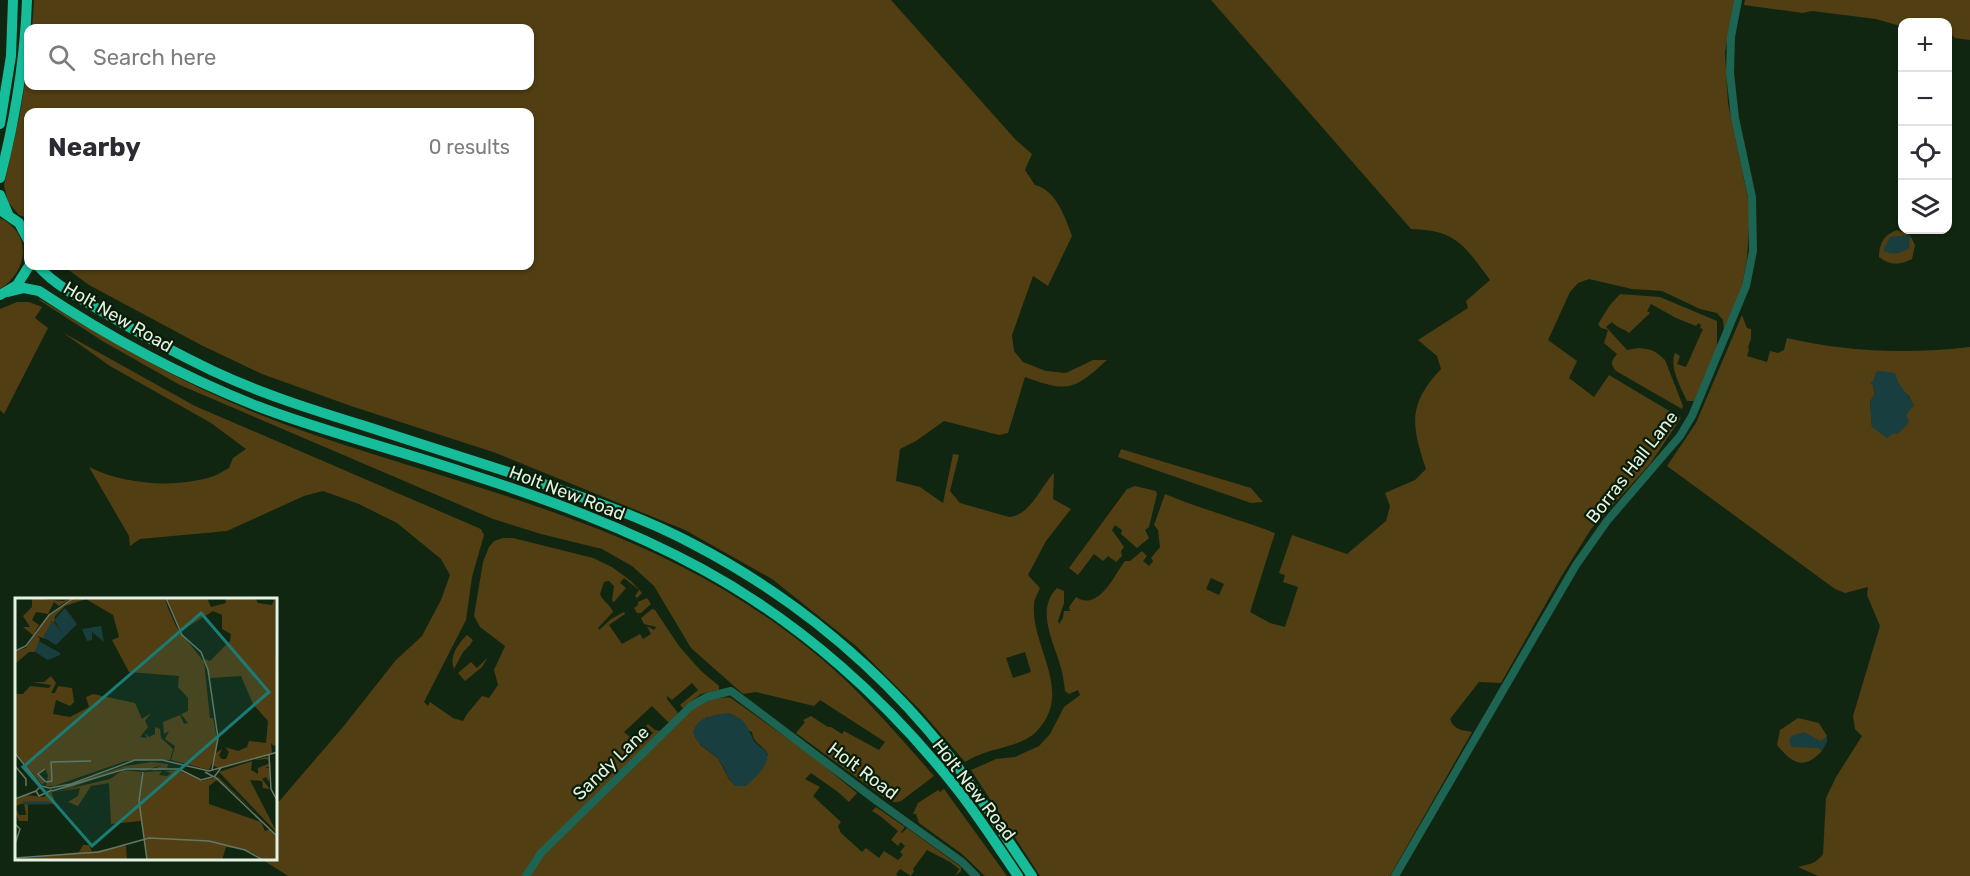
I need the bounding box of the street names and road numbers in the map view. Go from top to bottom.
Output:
street label: Holt New Road [59,277,177,357]
street label: Borras Hall Lane [1581,406,1683,528]
street label: Holt New Road [506,461,628,525]
street label: Sandy Lane [568,721,654,805]
street label: Holt New Road [928,735,1020,845]
street label: Holt Road [824,738,902,804]

